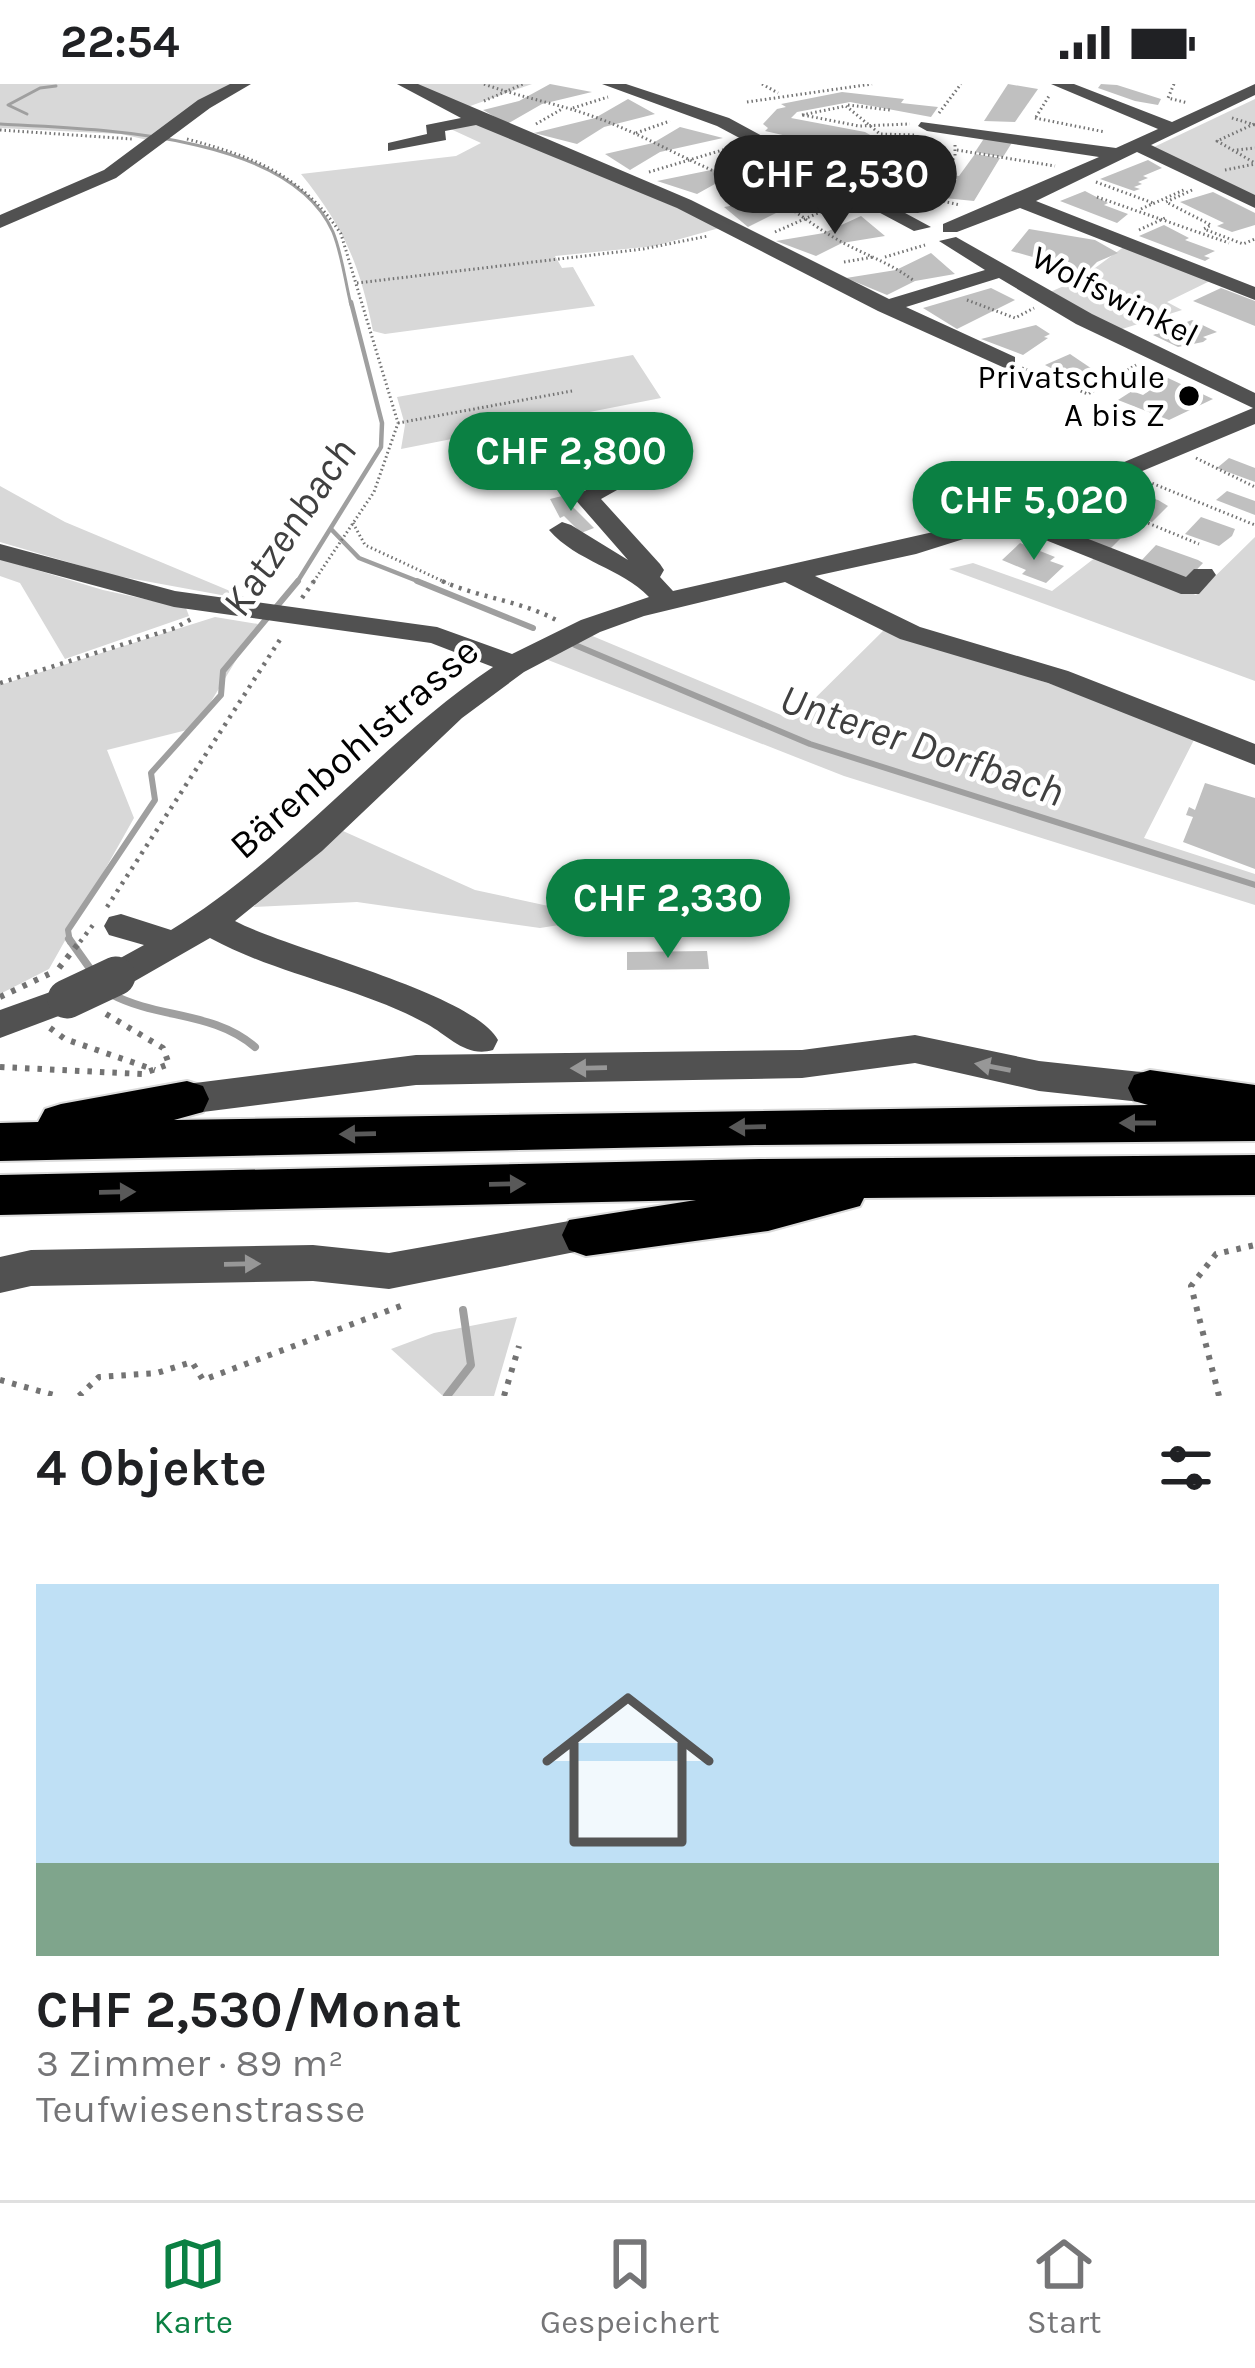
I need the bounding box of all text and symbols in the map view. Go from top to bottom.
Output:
text: 22:54 [60,16,180,68]
pin: CHF 2,530 [698,135,972,237]
text: CHF 2,530 [741,151,929,197]
street label: Wolfswinkel [1025,238,1205,354]
place label: Privatschule A bis Z [977,358,1165,434]
marker: Privatschule A bis Z [1176,383,1202,409]
pin: CHF 2,800 [434,412,708,514]
water label: Katzenbach [211,428,367,626]
text: CHF 2,800 [475,428,667,474]
pin: CHF 5,020 [897,461,1171,563]
text: CHF 5,020 [940,477,1128,523]
street label: Bärenbohlstrasse [220,628,488,868]
water label: Unterer Dorfbach [773,673,1071,817]
pin: CHF 2,330 [531,859,805,961]
text: CHF 2,330 [573,875,763,921]
one-way arrow [973,1057,1011,1076]
one-way arrow [569,1058,607,1078]
one-way arrow [1118,1113,1156,1133]
one-way arrow [728,1117,766,1136]
one-way arrow [338,1124,376,1144]
one-way arrow [489,1175,527,1194]
one-way arrow [99,1183,137,1202]
one-way arrow [224,1254,262,1274]
icon: filters [1153,1435,1219,1501]
text: 4 Objekte [36,1438,267,1498]
icon: home [520,1662,736,1878]
text: CHF 2,530/Monat [36,1980,462,2040]
text: 3 Zimmer · 89 m² [36,2040,344,2086]
text: Teufwiesenstrasse [36,2086,365,2132]
tab: Karte [153,2231,233,2341]
tab: Gespeichert [540,2231,720,2341]
tab: Start [1027,2231,1102,2341]

